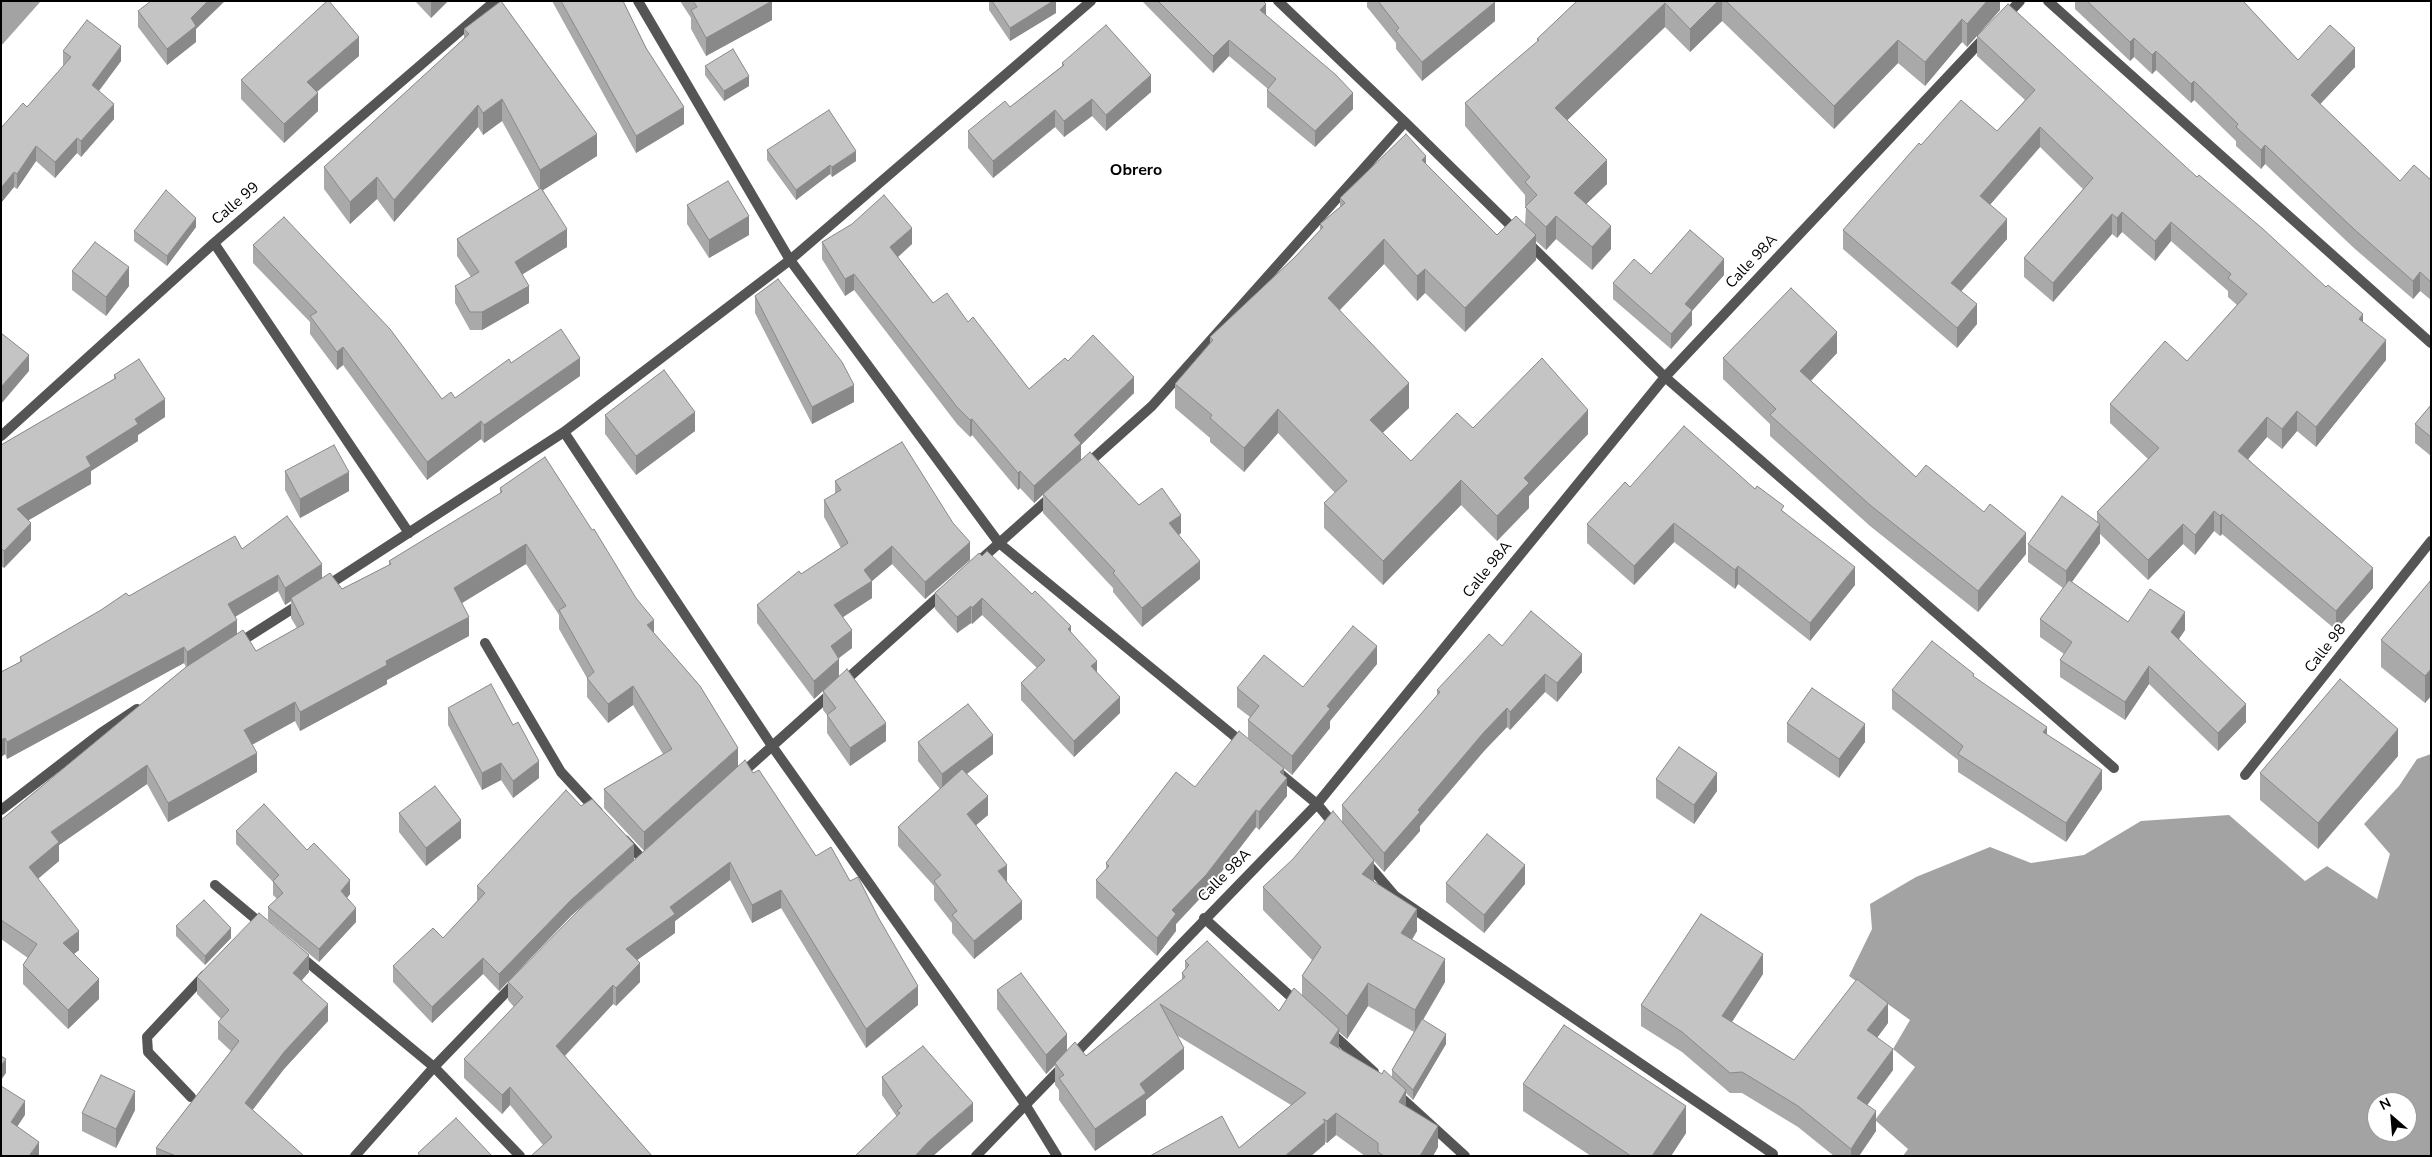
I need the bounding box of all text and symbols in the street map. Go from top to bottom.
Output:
district label: Obrero [1110,161,1162,181]
street label: Calle 99 [209,179,263,229]
street label: Calle 98A [1722,231,1782,293]
street label: Calle 98A [1460,538,1516,602]
street label: Calle 98 [2302,621,2350,677]
street label: Calle 98A [1195,846,1255,906]
north arrow [2367,1092,2417,1142]
text: N [2376,1093,2394,1115]

